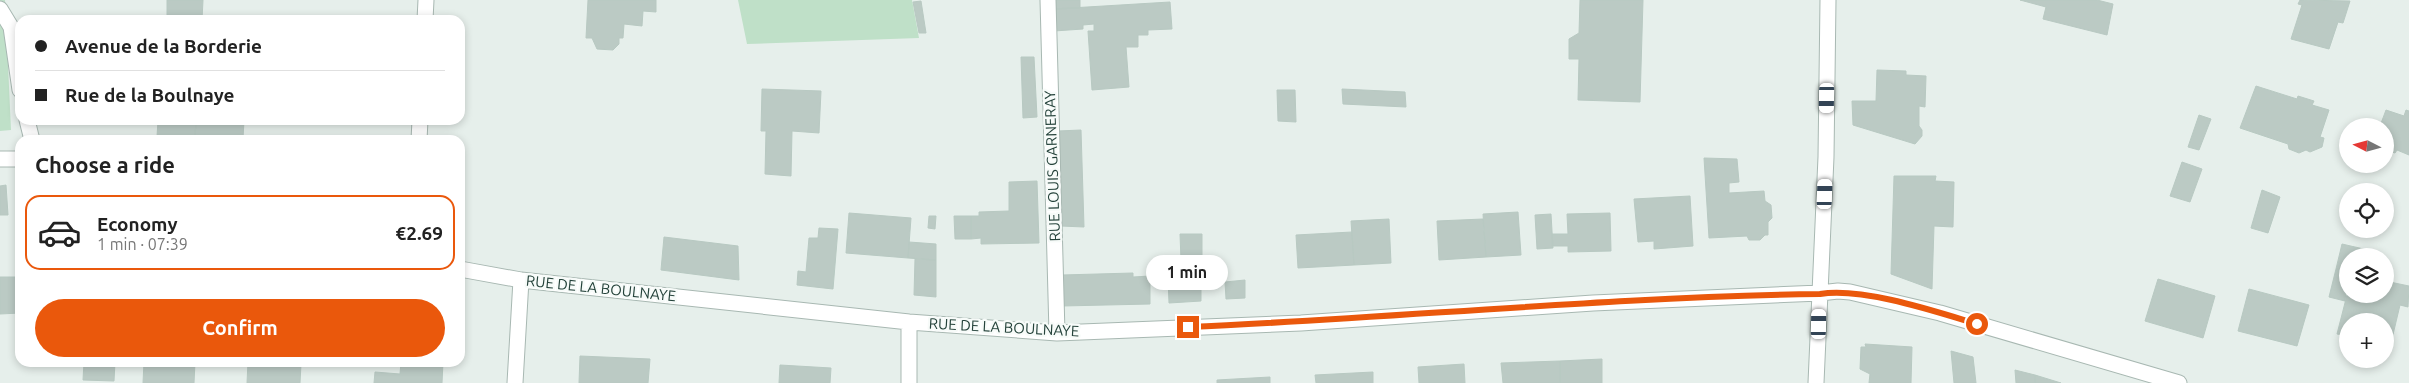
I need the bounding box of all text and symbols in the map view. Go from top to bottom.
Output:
text: Avenue de la Borderie [65,35,262,57]
car [1819,83,1834,113]
text: Rue de la Boulnaye [65,84,234,106]
street label: RUE LOUIS GARNERAY [1041,90,1063,242]
north arrow [2339,118,2394,172]
map controls [2339,118,2394,368]
text: Choose a ride [35,152,175,177]
car [1816,179,1833,209]
button: locate [2339,183,2394,238]
icon: car [37,210,82,255]
text: Economy [97,213,178,235]
text: €2.69 [395,222,443,244]
text: 1 min · 07:39 [97,235,188,253]
button: layers [2339,248,2394,303]
callout: 1 min [1147,255,1229,290]
text: 1 min [1167,263,1207,281]
street label: RUE DE LA BOULNAYE [525,272,677,304]
button: Confirm [35,299,445,357]
car [1811,309,1826,339]
route start [1966,313,1988,335]
button: + [2339,313,2394,368]
street label: RUE DE LA BOULNAYE [928,315,1080,339]
route end [1177,316,1199,338]

